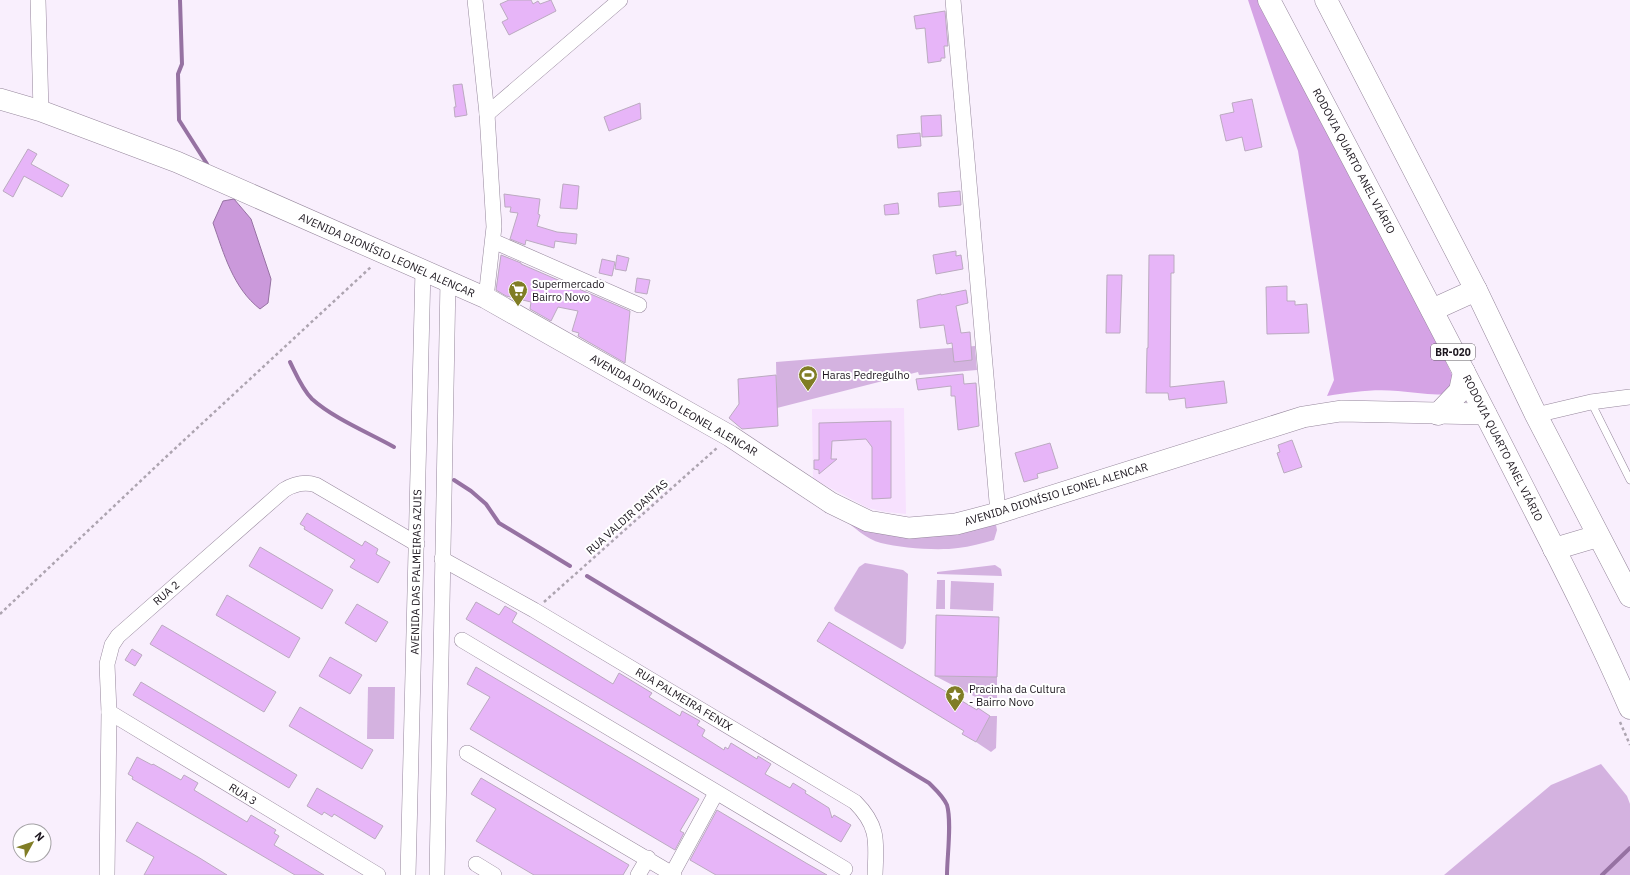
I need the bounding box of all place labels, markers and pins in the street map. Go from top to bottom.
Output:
place label: Supermercado Bairro Novo [532,277,605,304]
supermarket icon: Supermercado Bairro Novo [507,279,529,307]
sports icon: Haras Pedregulho [797,364,819,392]
place label: Haras Pedregulho [822,368,910,382]
place label: Pracinha da Cultura - Bairro Novo [969,682,1066,709]
place icon: Pracinha da Cultura - Bairro Novo [944,684,966,712]

